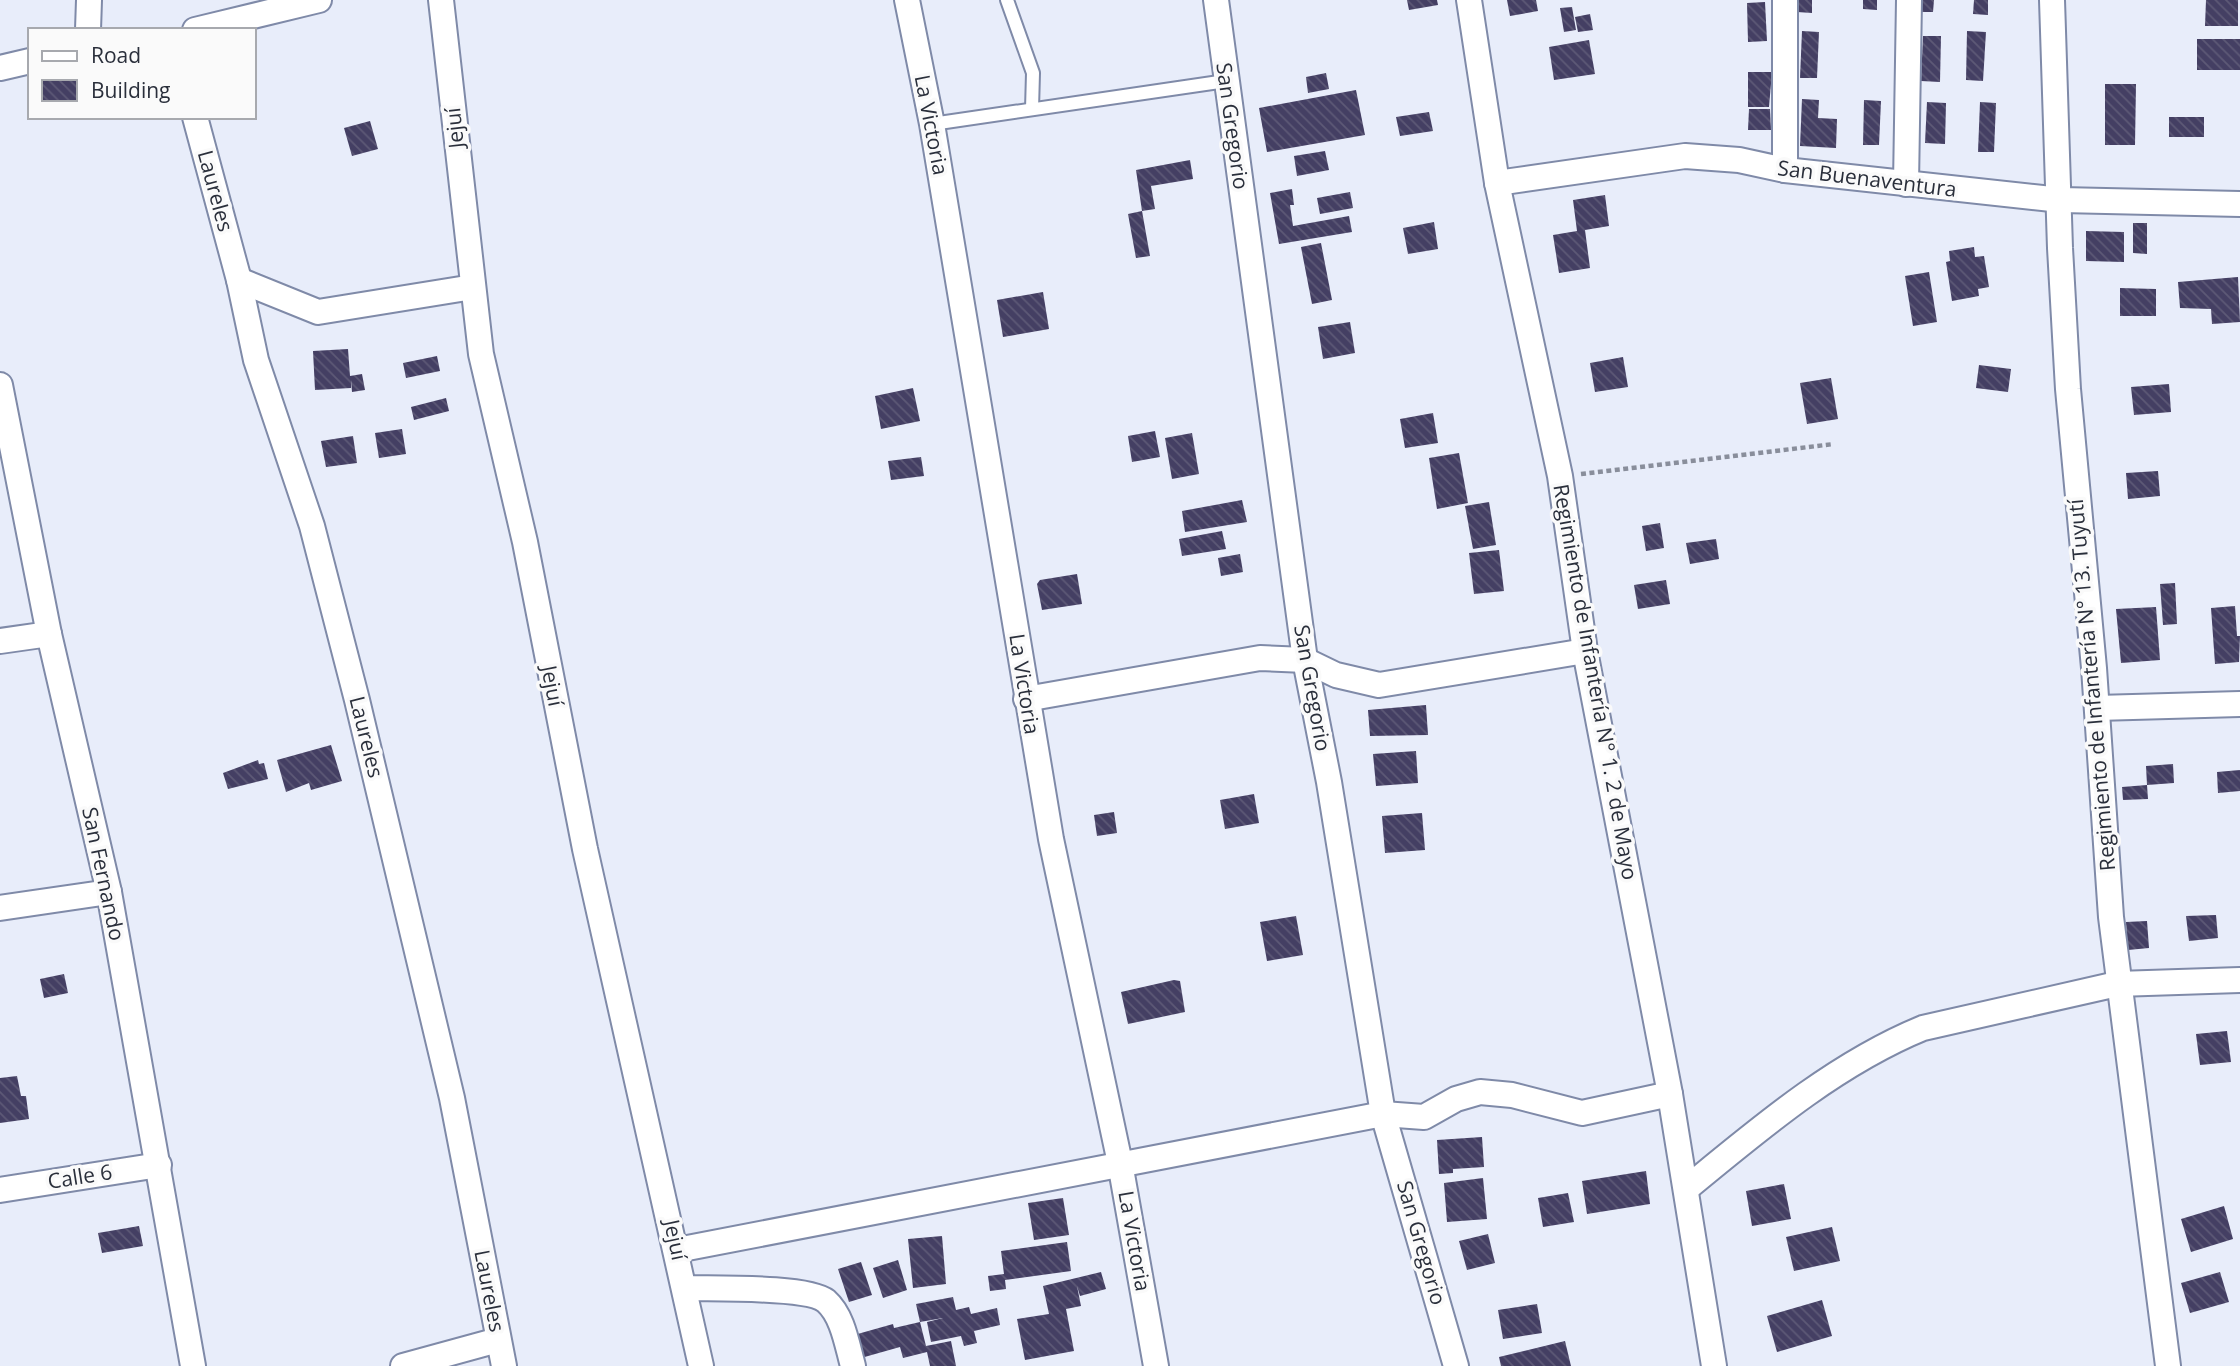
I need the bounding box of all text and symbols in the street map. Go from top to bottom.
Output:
legend [28,28,256,119]
text: Road [91,41,141,69]
street label: San Gregorio [1210,61,1256,191]
street label: La Victoria [909,72,955,177]
text: Building [91,76,170,104]
street label: Jejuí [438,106,470,152]
street label: Laureles [192,147,240,234]
street label: San Buenaventura [1776,153,1958,203]
street label: Regimiento de Infantería N° 1. 2 de Mayo [1547,482,1645,882]
street label: Regimiento de Infantería N° 13. Tuyutí [2061,497,2121,872]
street label: San Gregorio [1288,623,1338,753]
street label: La Victoria [1003,631,1047,736]
street label: Jejuí [535,661,571,709]
street label: Laureles [343,693,391,780]
street label: San Fernando [76,805,132,943]
street label: Calle 6 [46,1157,114,1195]
street label: San Gregorio [1391,1177,1453,1308]
street label: La Victoria [1112,1188,1158,1293]
street label: Jejuí [658,1215,694,1263]
street label: Laureles [468,1247,512,1334]

